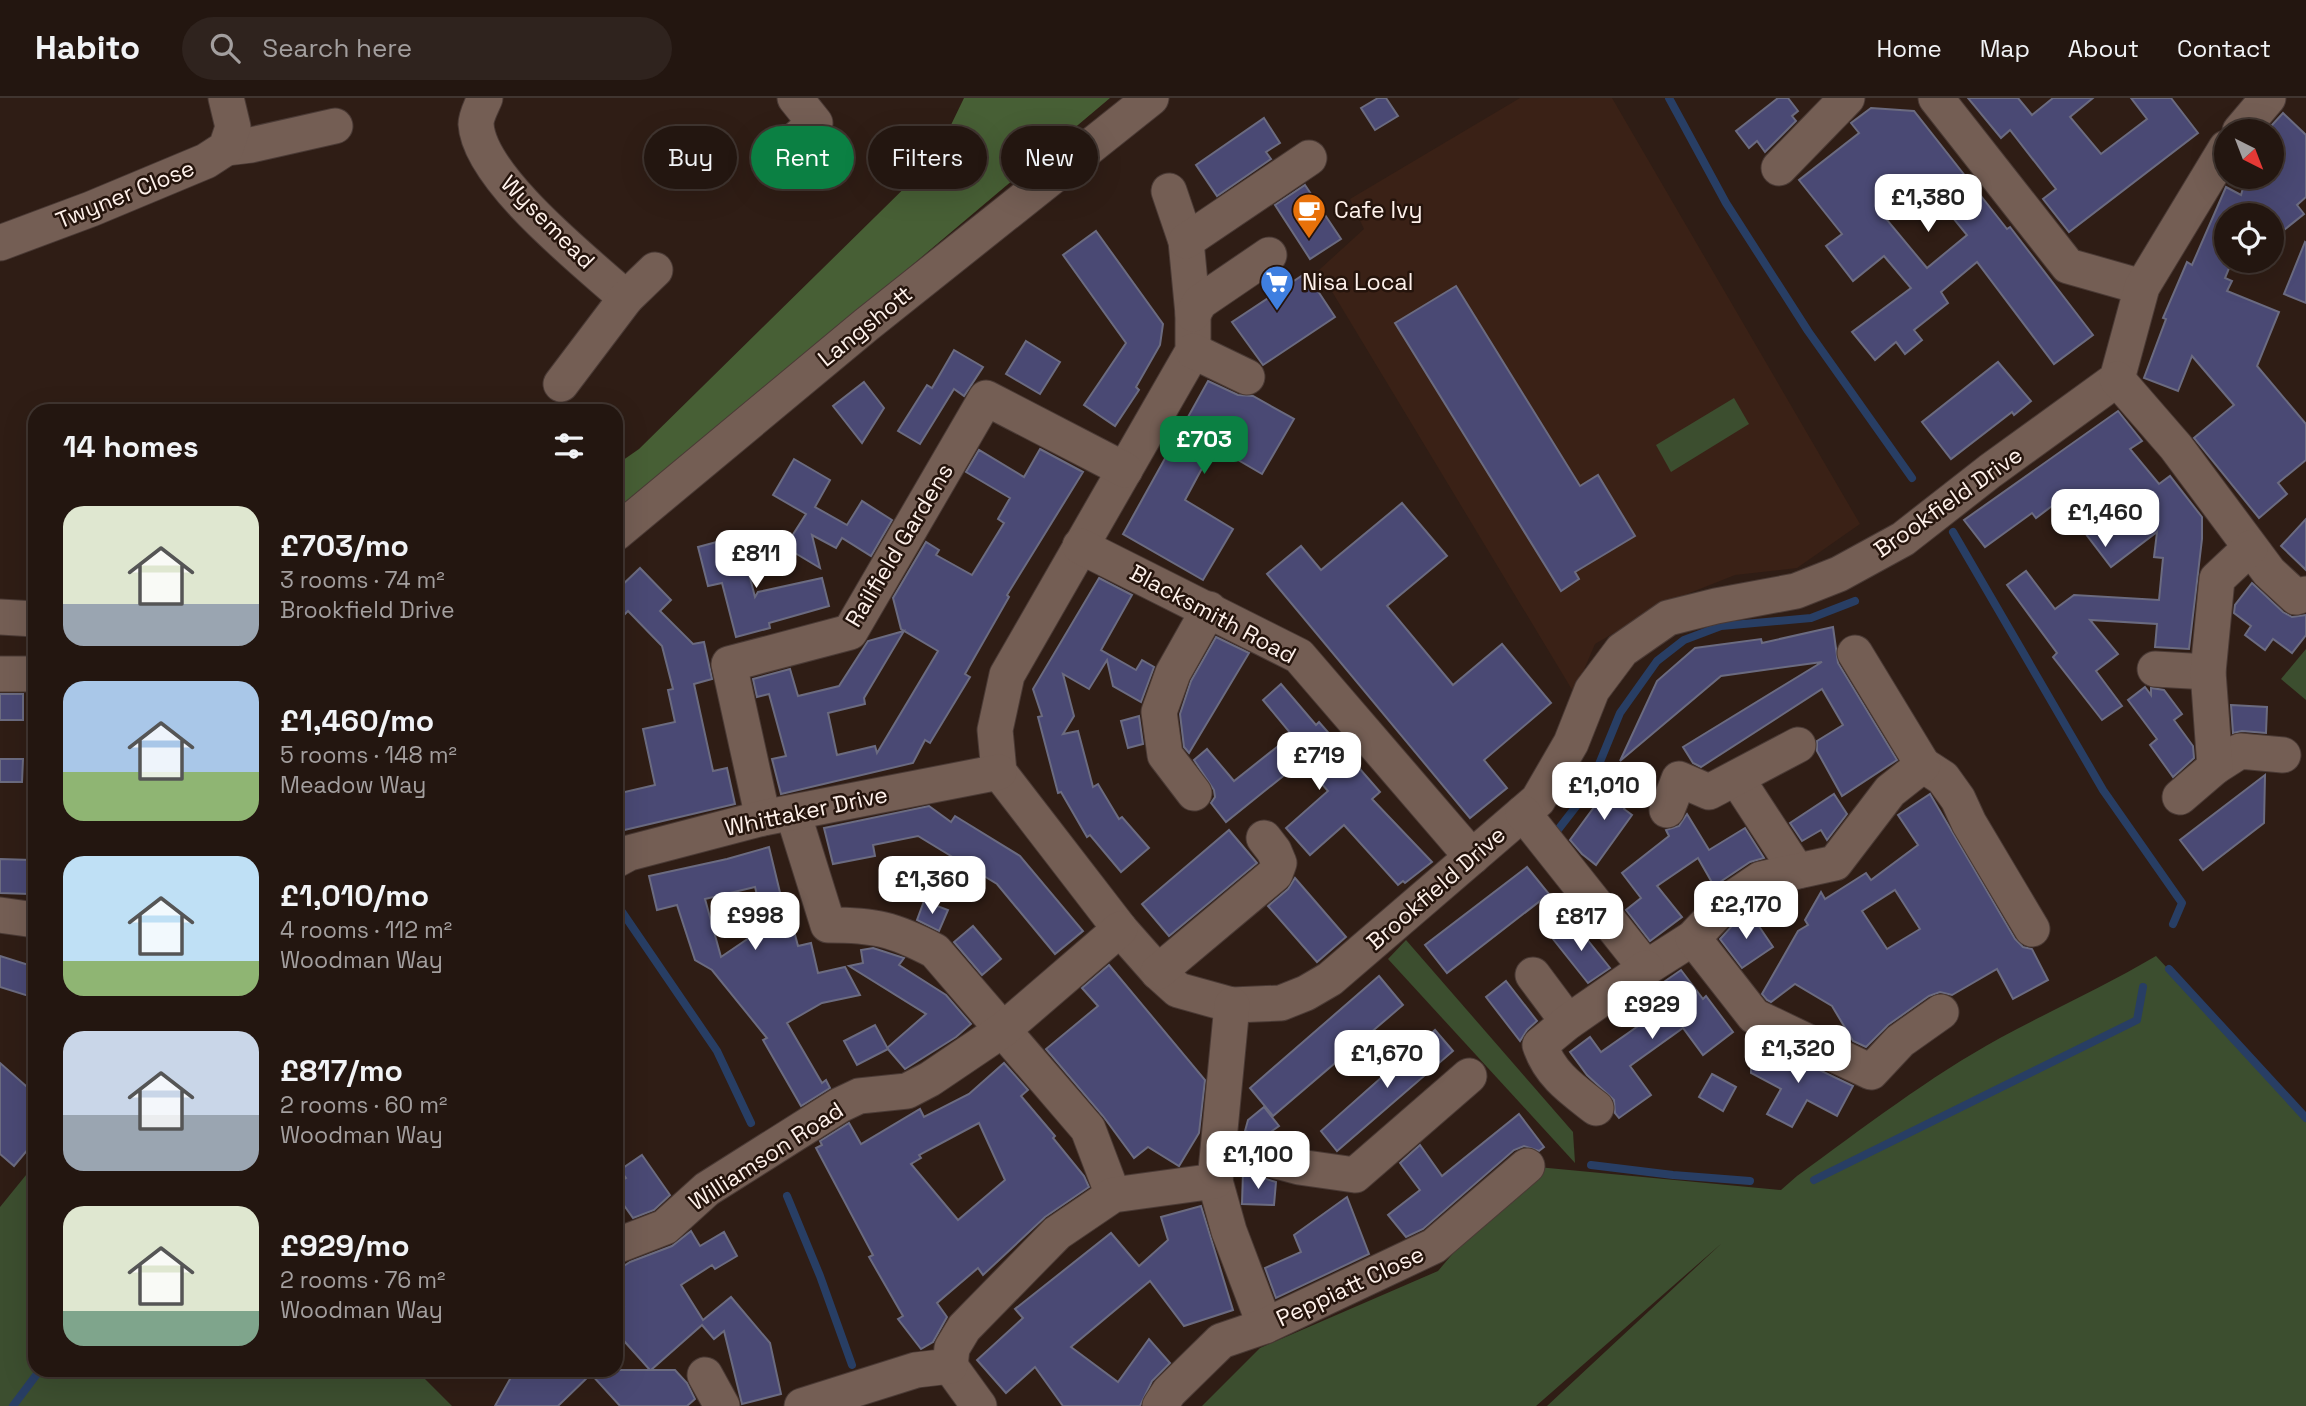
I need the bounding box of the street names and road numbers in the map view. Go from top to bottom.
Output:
street label: Twyner Close [51,153,199,235]
street label: Wysemead [495,169,601,275]
street label: Langshott [812,279,918,373]
street label: Brookfield Drive [1868,440,2028,564]
street label: Railfield Gardens [838,458,960,632]
street label: Blacksmith Road [1125,558,1301,670]
street label: Whittaker Drive [722,779,890,843]
street label: Brookfield Drive [1360,819,1512,957]
street label: Williamson Road [683,1095,849,1217]
street label: Peppiatt Close [1271,1239,1429,1333]

